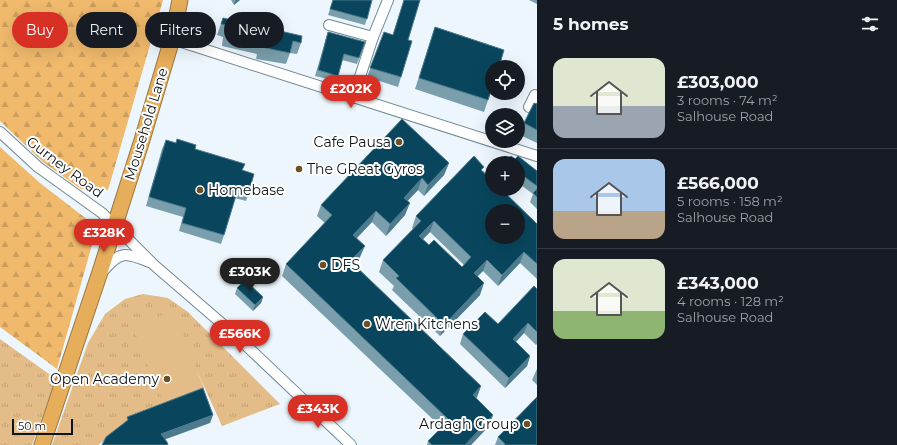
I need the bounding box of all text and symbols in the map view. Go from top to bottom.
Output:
chip: Buy [12,12,68,48]
chip: Rent [76,12,137,48]
chip: Filters [145,12,216,48]
chip: New [224,12,284,48]
icon: filters [859,13,881,35]
text: 5 homes [553,14,629,34]
map controls [485,60,525,244]
button: locate [485,60,525,100]
street label: Mousehold Lane [120,66,172,182]
text: £303,000 [677,72,759,92]
icon: home [585,74,633,122]
pin: £202K [323,75,379,109]
text: £202K [330,80,372,96]
text: 3 rooms · 74 m² [677,92,778,108]
button: layers [485,108,525,148]
text: Salhouse Road [677,108,773,124]
street label: Gurney Road [23,132,107,202]
place label: Cafe Pausa [314,133,391,151]
marker: Cafe Pausa [394,137,404,147]
button: + [485,156,525,196]
place label: The GReat Gyros [307,160,423,178]
marker: The GReat Gyros [294,164,304,174]
text: £566,000 [677,173,759,193]
icon: home [585,175,633,223]
place label: Homebase [208,181,284,199]
marker: Homebase [195,185,205,195]
text: 5 rooms · 158 m² [677,193,782,209]
button: − [485,204,525,244]
text: Salhouse Road [677,209,773,225]
pin: £328K [76,219,132,253]
text: £328K [83,224,125,240]
place label: DFS [331,256,360,274]
pin: £303K [222,258,278,292]
marker: DFS [318,260,328,270]
text: £303K [229,263,271,279]
text: £343,000 [677,273,759,293]
icon: home [585,275,633,323]
text: 4 rooms · 128 m² [677,293,784,309]
text: Salhouse Road [677,309,773,325]
place label: Wren Kitchens [375,315,478,333]
marker: Wren Kitchens [362,319,372,329]
pin: £566K [212,320,268,354]
text: £566K [219,325,261,341]
place label: Open Academy [50,370,159,388]
marker: Open Academy [162,374,172,384]
pin: £343K [290,395,346,429]
text: £343K [297,400,339,416]
place label: Ardagh Group [419,415,519,433]
scale bar [12,417,73,436]
text: 50 m [18,419,46,433]
marker: Ardagh Group [522,419,532,429]

